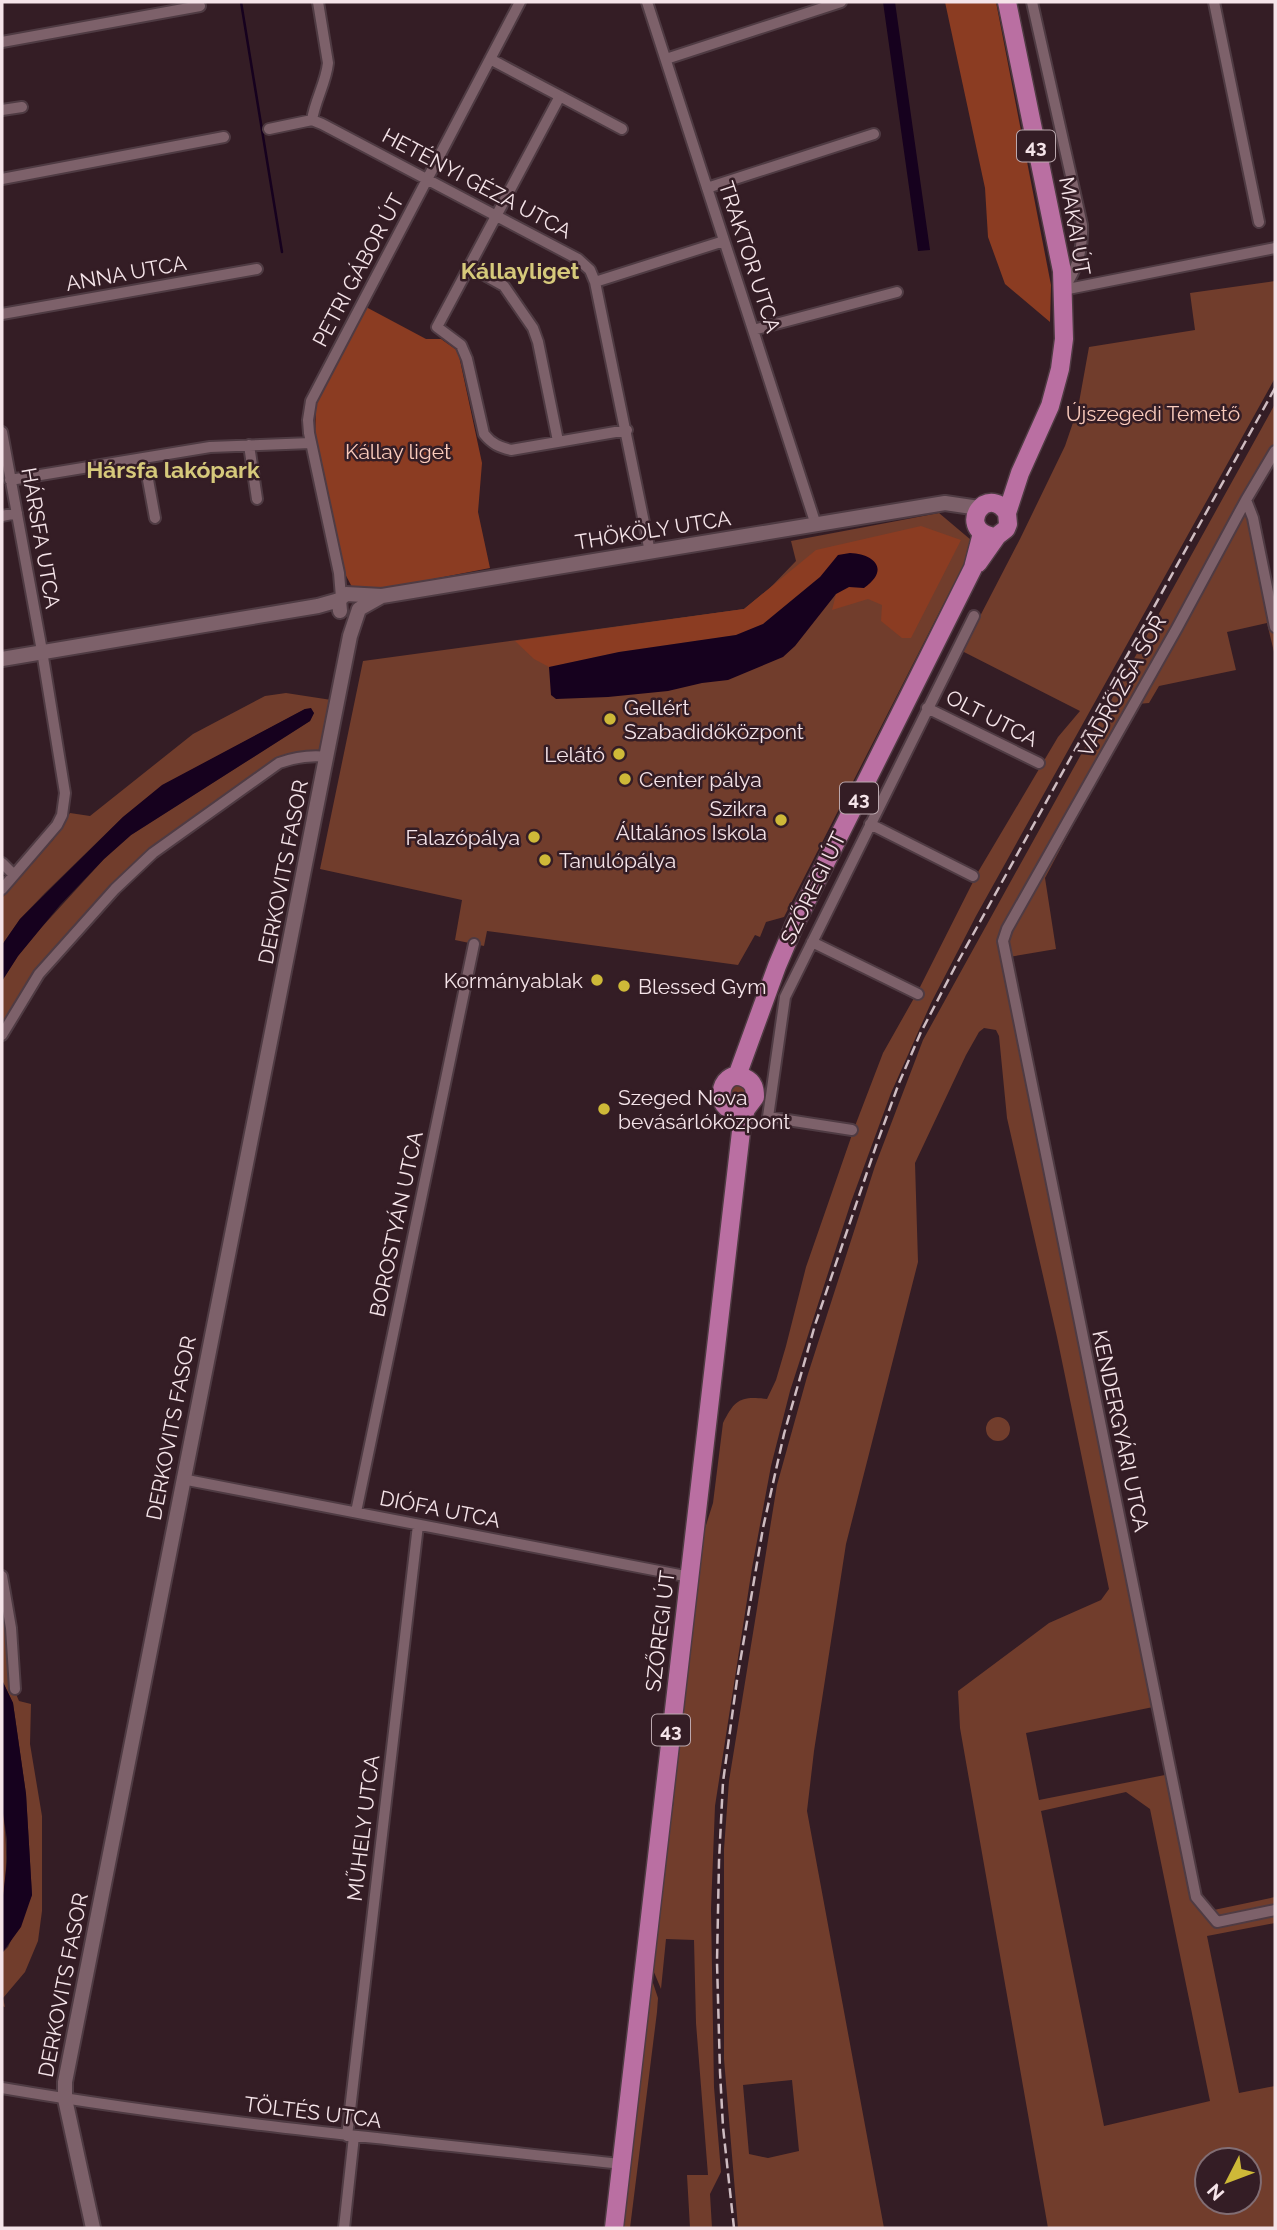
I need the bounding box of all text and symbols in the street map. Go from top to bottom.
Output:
street label: HETÉNYI GÉZA UTCA [378,122,576,244]
road number: 43 [1017,130,1055,162]
street label: MAKAI ÚT [1054,175,1096,277]
street label: TRAKTOR UTCA [714,178,786,336]
street label: PETRI GÁBOR ÚT [307,189,409,351]
street label: ANNA UTCA [64,250,188,296]
district label: Kállayliget [461,257,580,284]
park label: Újszegedi Temető [1066,401,1240,426]
park label: Kállay liget [345,439,451,464]
district label: Hársfa lakópark [86,456,260,483]
street label: HÁRSFA UTCA [16,466,66,610]
street label: THÖKÖLY UTCA [573,505,733,555]
street label: VADRÓZSA SOR [1073,611,1171,761]
street label: OLT UTCA [942,684,1042,752]
place label: Gellért Szabadidőközpont [624,695,804,744]
marker: Gellért Szabadidőközpont [602,711,618,727]
place label: Lelátó [544,742,605,767]
marker: Lelátó [611,746,627,762]
place label: Center pálya [639,767,762,792]
marker: Center pálya [617,771,633,787]
street label: DERKOVITS FASOR [253,778,313,966]
road number: 43 [840,782,878,814]
place label: Szikra Általános Iskola [616,796,767,845]
marker: Szikra Általános Iskola [773,812,789,828]
place label: Falazópálya [406,825,520,850]
street label: SZŐREGI ÚT [775,828,851,948]
marker: Falazópálya [526,829,542,845]
place label: Tanulópálya [559,848,676,873]
marker: Tanulópálya [537,852,553,868]
place label: Kormányablak [444,968,583,993]
marker: Kormányablak [589,972,605,988]
place label: Blessed Gym [638,974,767,999]
marker: Blessed Gym [616,978,632,994]
place label: Szeged Nova bevásárlóközpont [618,1085,790,1134]
marker: Szeged Nova bevásárlóközpont [596,1101,612,1117]
street label: BOROSTYÁN UTCA [364,1129,428,1319]
street label: KENDERGYÁRI UTCA [1087,1328,1155,1534]
street label: DERKOVITS FASOR [141,1334,201,1522]
street label: DIÓFA UTCA [377,1485,503,1533]
street label: SZŐREGI ÚT [640,1569,680,1693]
road number: 43 [652,1714,690,1746]
street label: MŰHELY UTCA [342,1753,384,1903]
street label: DERKOVITS FASOR [33,1891,93,2079]
street label: TÖLTÉS UTCA [243,2091,383,2133]
north arrow [1193,2146,1263,2216]
text: N [1202,2180,1228,2205]

